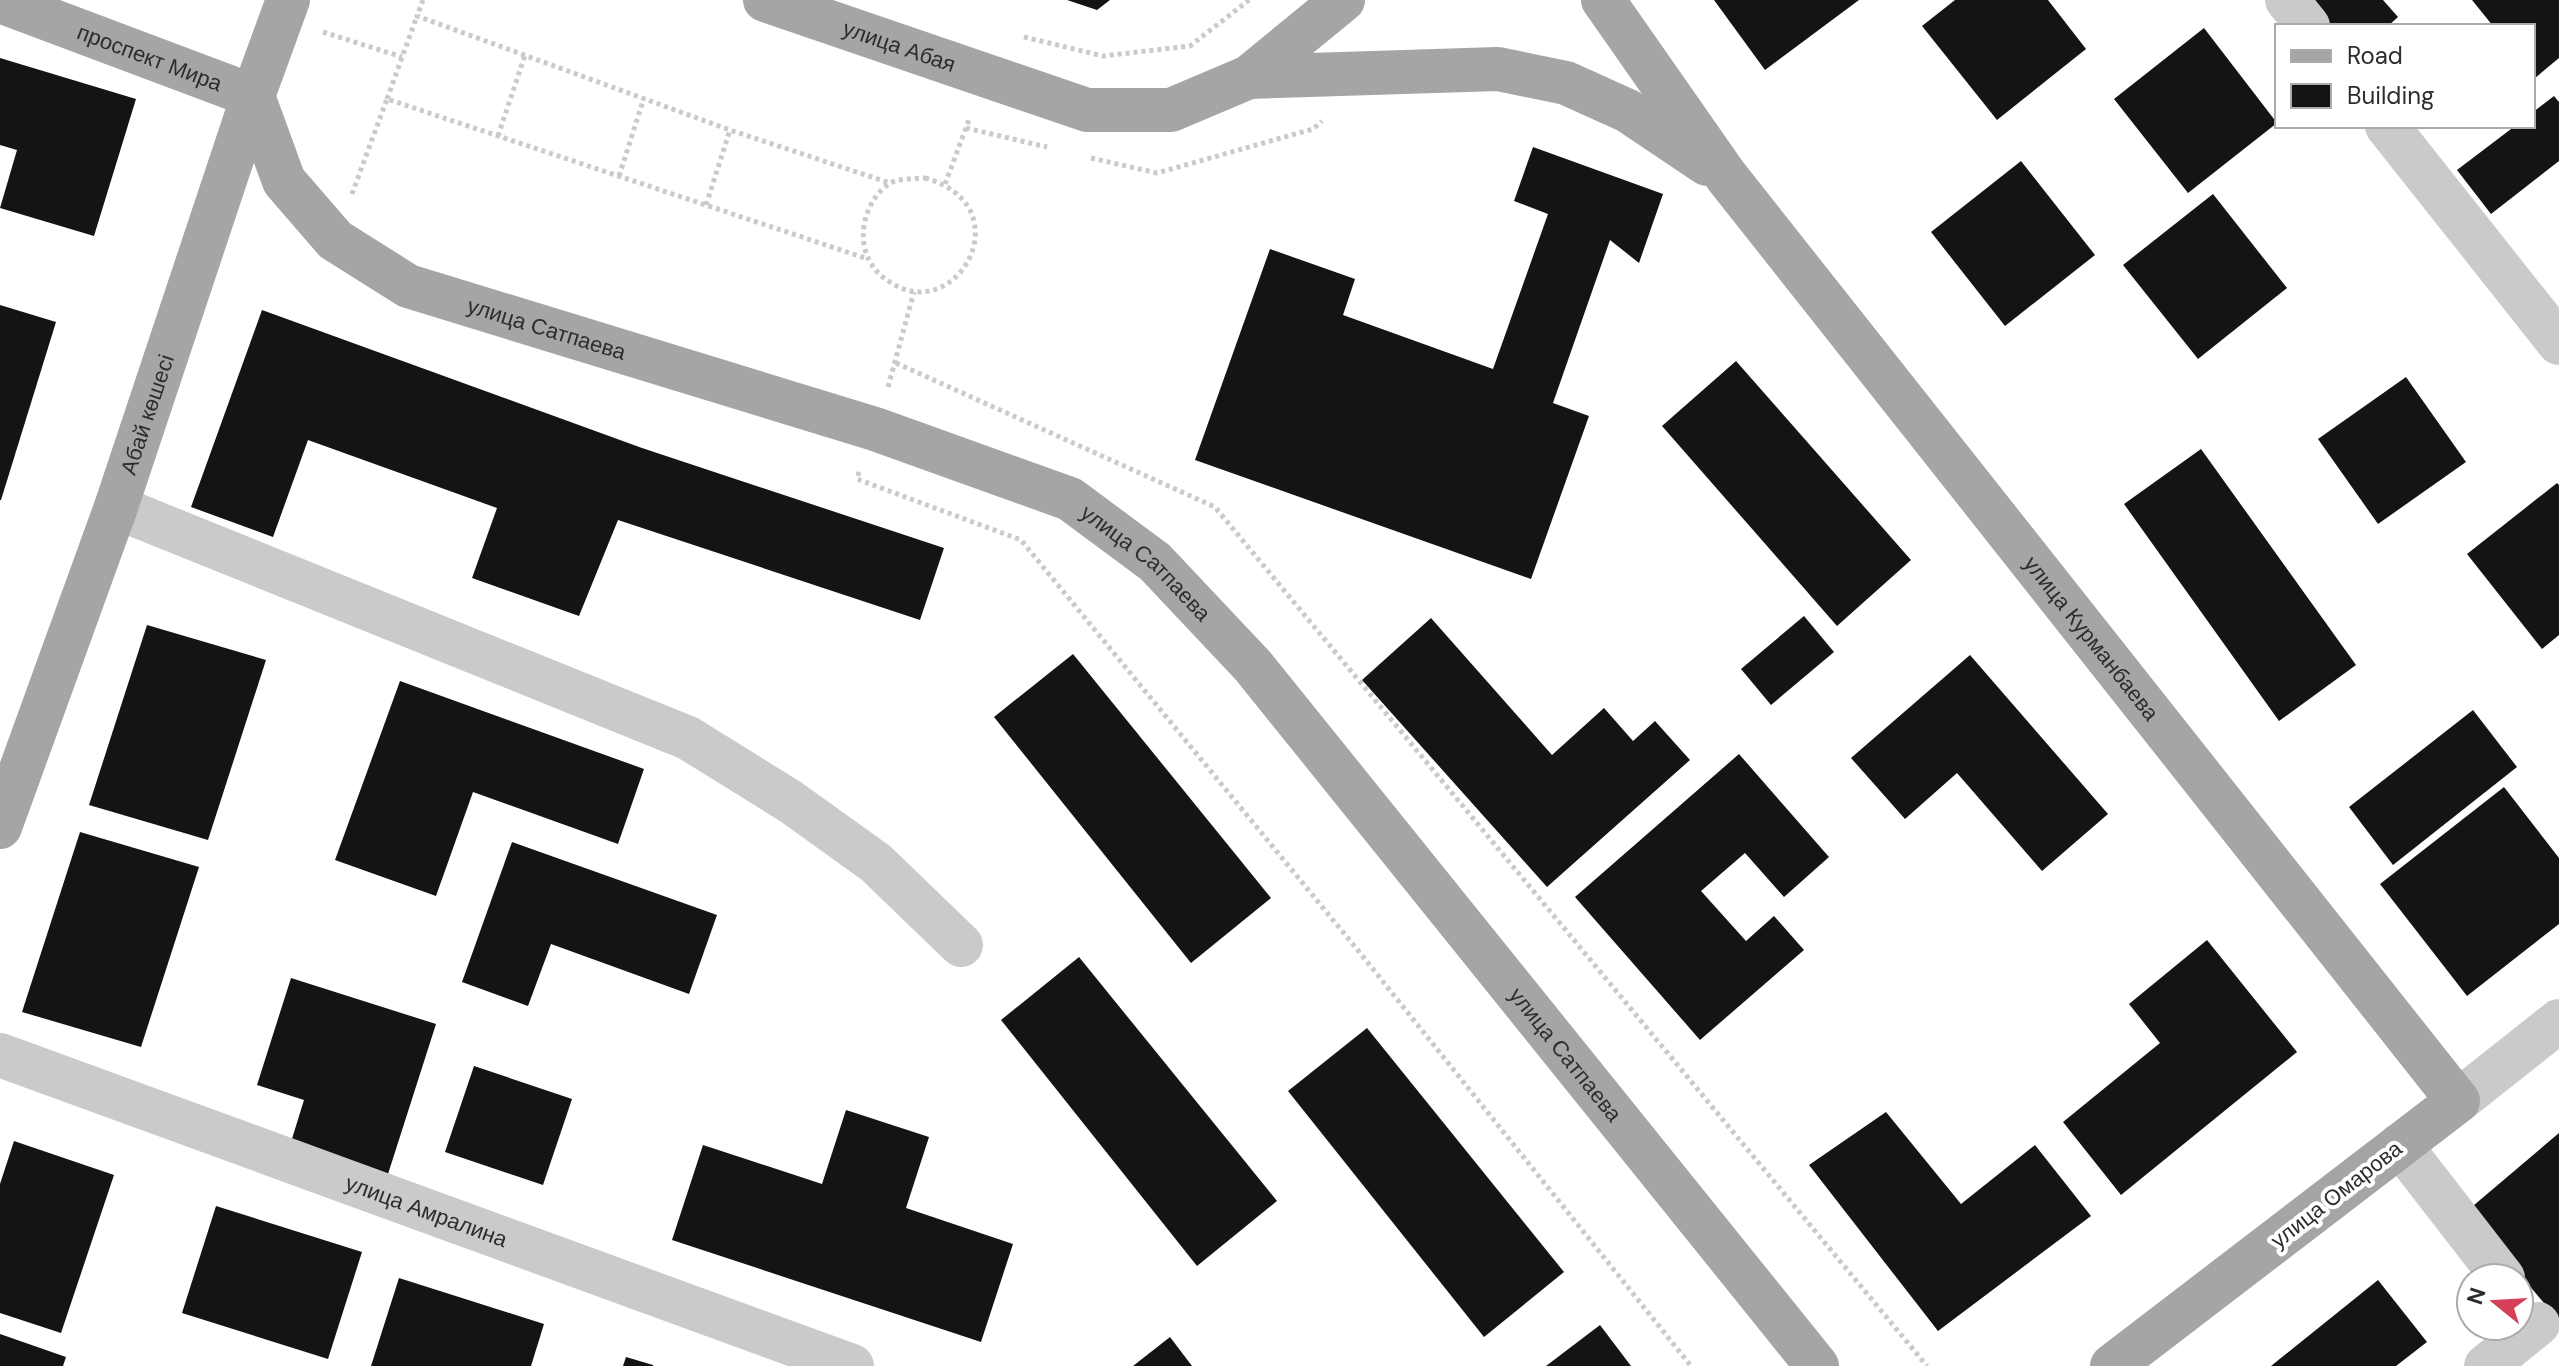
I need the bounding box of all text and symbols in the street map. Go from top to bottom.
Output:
street label: улица Абая [839,14,959,79]
street label: проспект Мира [73,17,227,98]
legend [2275,24,2535,128]
text: Road [2347,40,2403,71]
text: Building [2347,80,2434,111]
street label: улица Сатпаева [464,291,630,367]
street label: Абай көшесі [114,351,181,478]
street label: улица Сатпаева [1075,498,1218,628]
street label: улица Курманбаева [2017,550,2166,727]
street label: улица Сатпаева [1503,982,1629,1128]
street label: улица Омарова [2265,1134,2408,1255]
street label: улица Амралина [341,1168,512,1254]
north arrow [2455,1262,2535,1342]
text: N [2460,1284,2493,1308]

